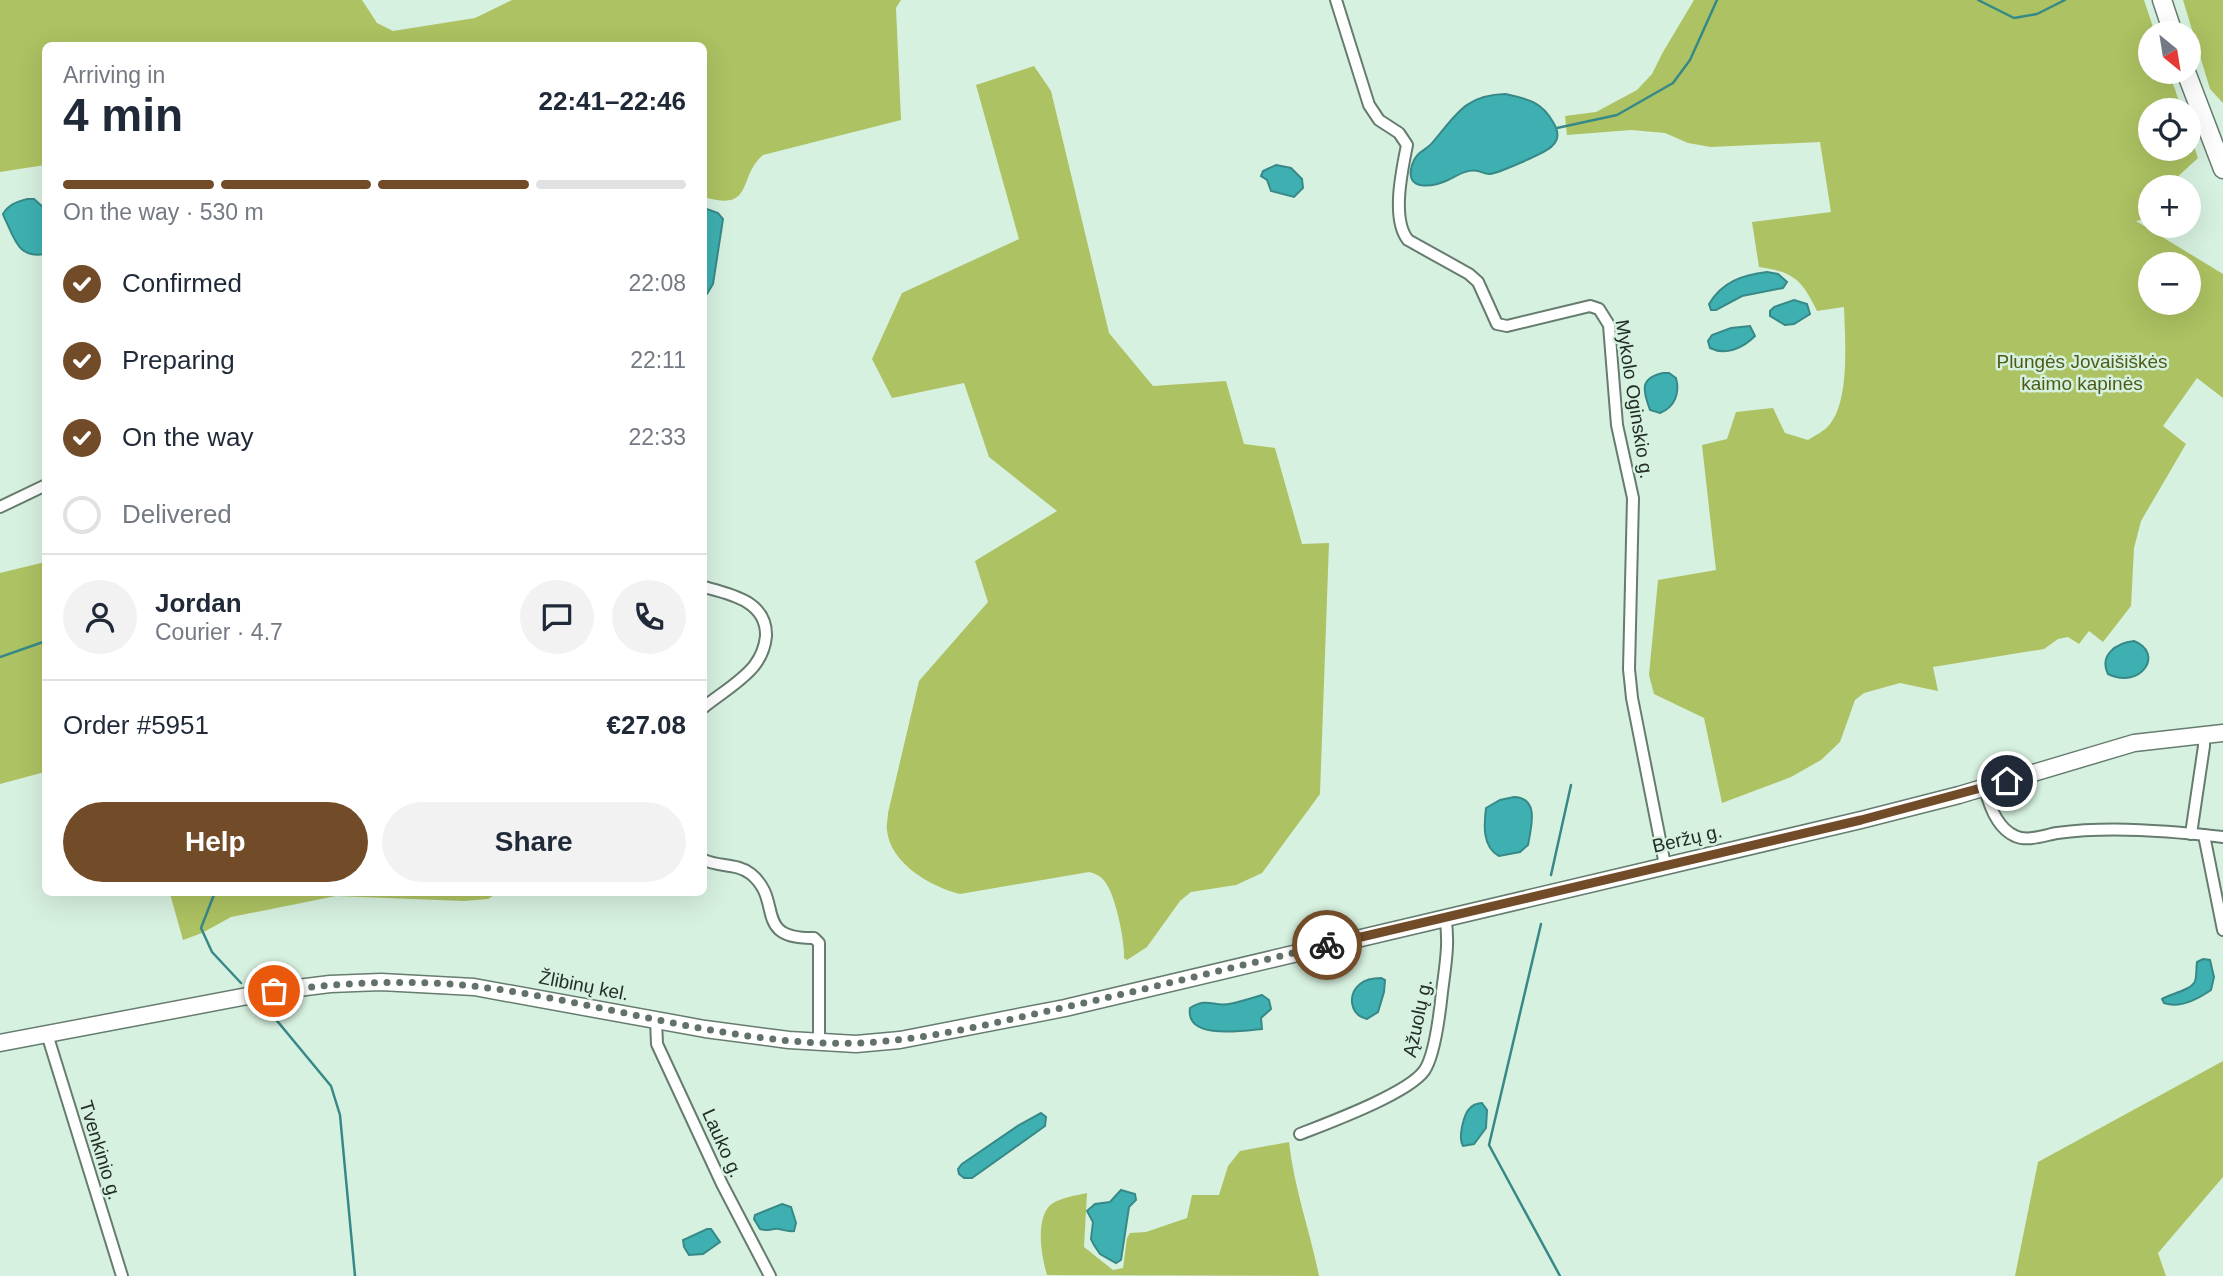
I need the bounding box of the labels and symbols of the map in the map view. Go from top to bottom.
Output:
north arrow [2138,21,2202,84]
street label: Mykolo Oginskio g. [1612,318,1657,480]
park label: Plungės Jovaišiškės kaimo kapinės [1996,351,2168,394]
pin [1977,751,2037,811]
street label: Beržų g. [1650,820,1724,857]
courier [1292,910,1362,980]
pin [244,961,304,1021]
street label: Žlibinų kel. [537,967,630,1004]
street label: Ąžuolų g. [1399,977,1436,1059]
street label: Tvenkinio g. [76,1098,126,1202]
street label: Lauko g. [698,1106,747,1181]

